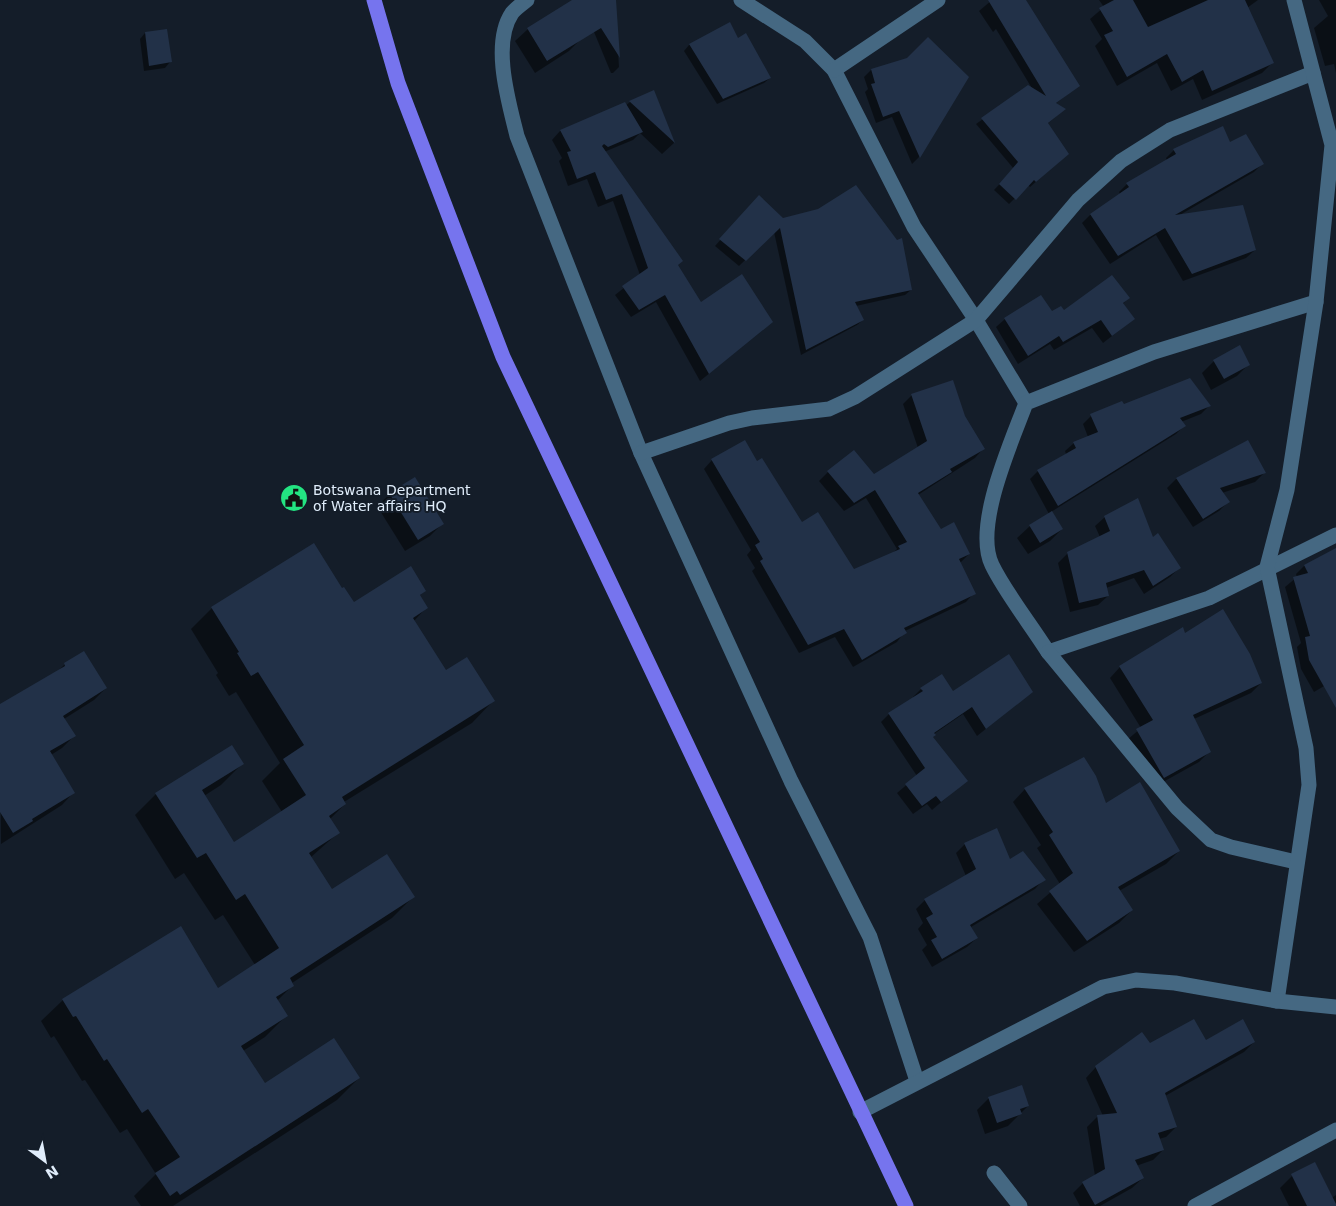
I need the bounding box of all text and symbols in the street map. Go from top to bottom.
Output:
place label: Botswana Department of Water affairs HQ [313,482,471,514]
public building icon: Botswana Department of Water affairs HQ [279,483,309,513]
north arrow [20,1136,70,1186]
text: N [43,1162,61,1182]

